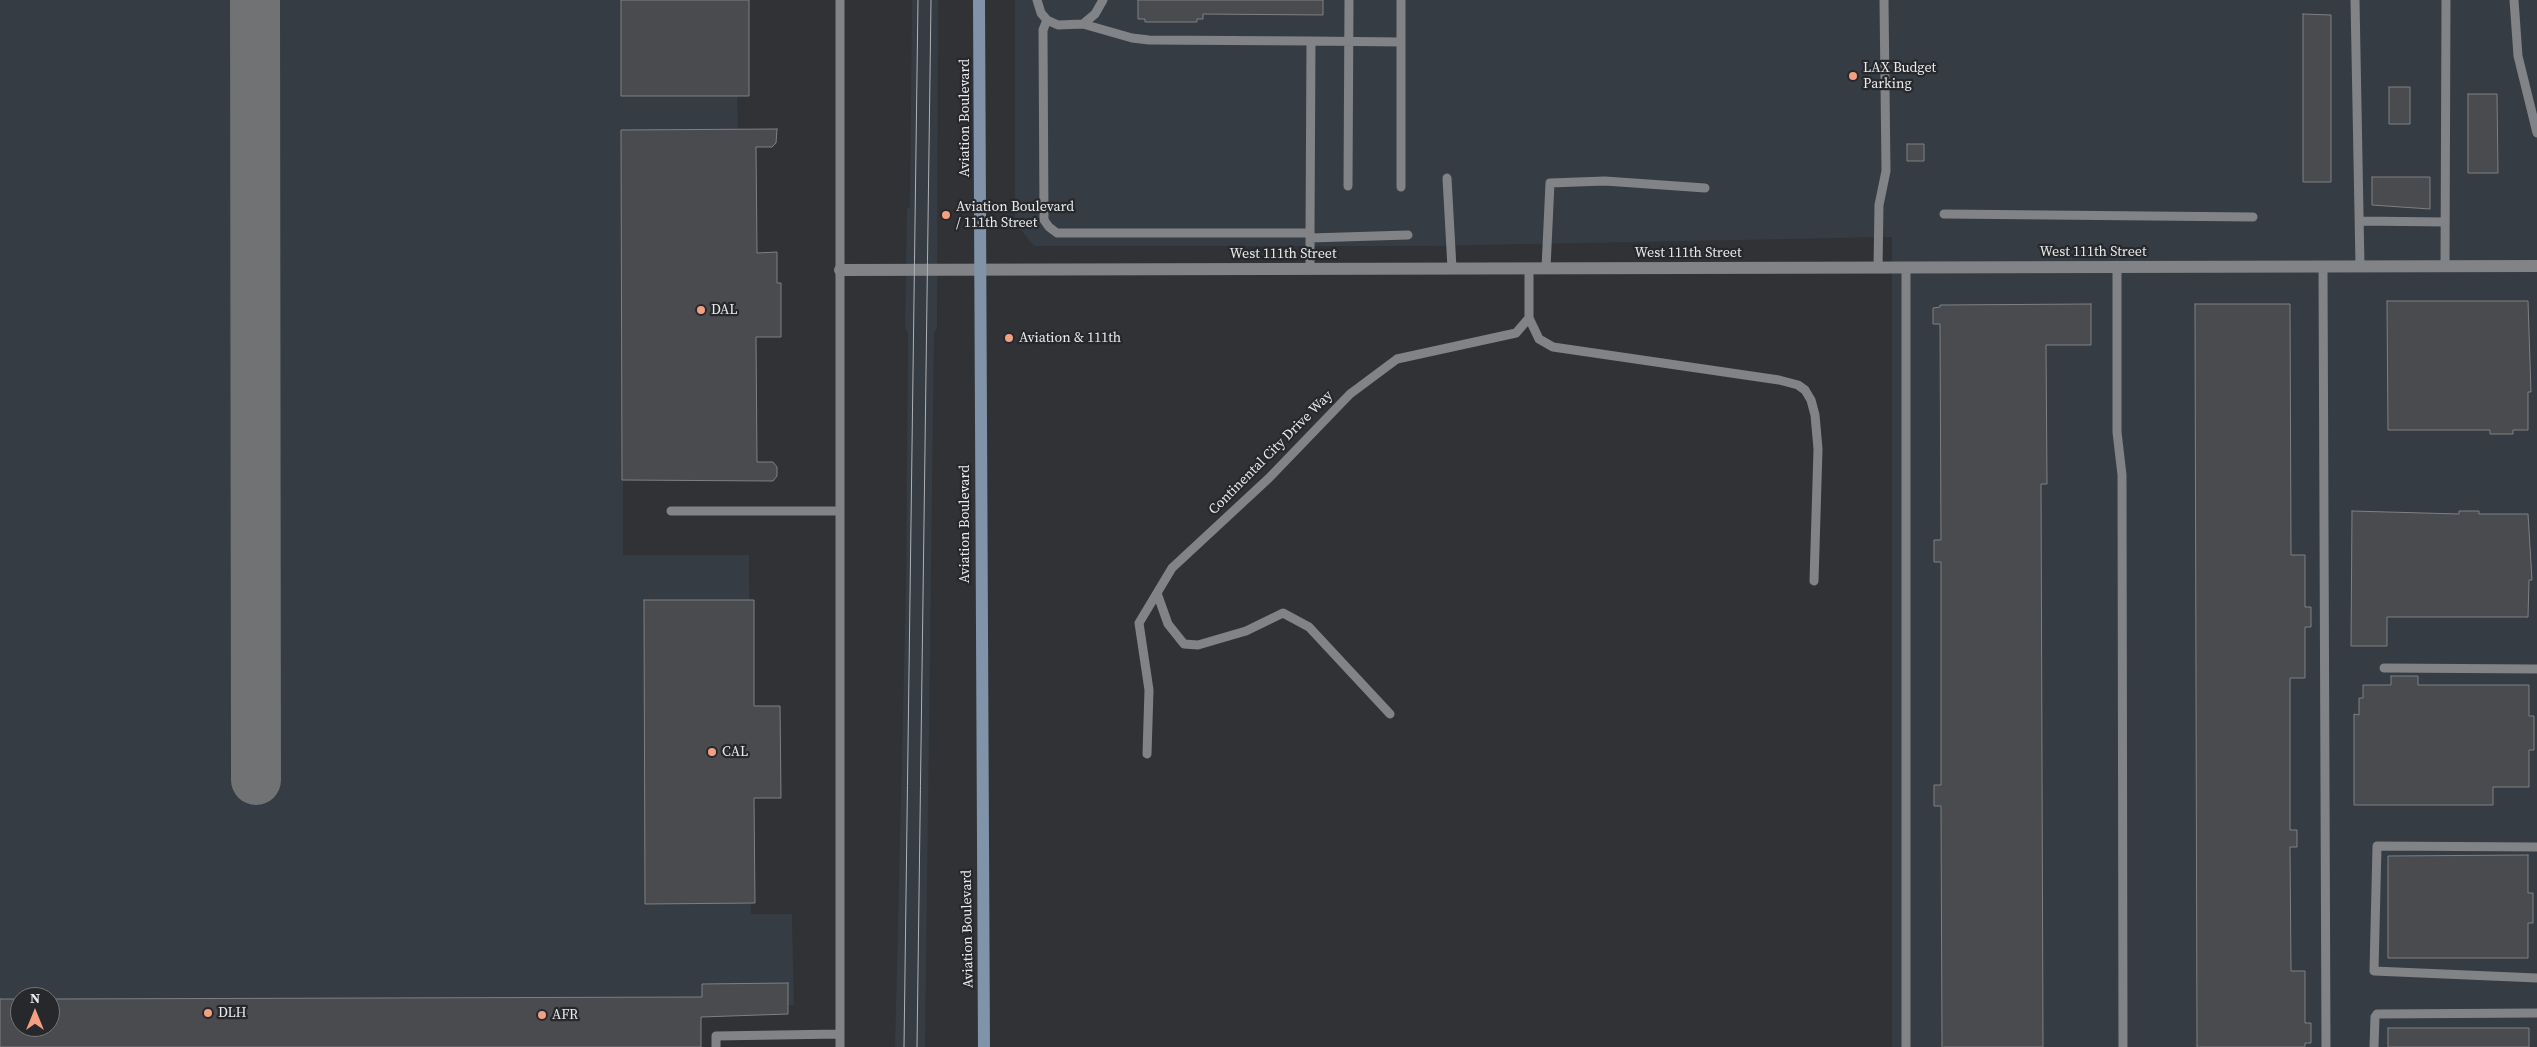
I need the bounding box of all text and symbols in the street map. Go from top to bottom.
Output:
street label: Aviation Boulevard [957,59,973,177]
place label: LAX Budget Parking [1863,60,1936,92]
marker: LAX Budget Parking [1847,70,1859,82]
place label: Aviation Boulevard / 111th Street [956,199,1074,232]
marker: Aviation Boulevard / 111th Street [940,209,952,221]
street label: West 111th Street [2040,244,2146,260]
street label: West 111th Street [1635,245,1741,261]
street label: West 111th Street [1230,246,1336,262]
place label: DAL [711,302,738,318]
marker: DAL [695,304,707,316]
place label: Aviation & 111th [1019,330,1121,346]
marker: Aviation & 111th [1003,332,1015,344]
street label: Continental City Drive Way [1206,388,1336,518]
street label: Aviation Boulevard [957,465,973,583]
place label: CAL [722,744,748,760]
marker: CAL [706,746,718,758]
street label: Aviation Boulevard [959,870,977,988]
north arrow [10,987,60,1037]
text: N [30,988,40,1008]
place label: DLH [218,1005,247,1021]
marker: DLH [202,1007,214,1019]
place label: AFR [552,1007,578,1023]
marker: AFR [536,1009,548,1021]

